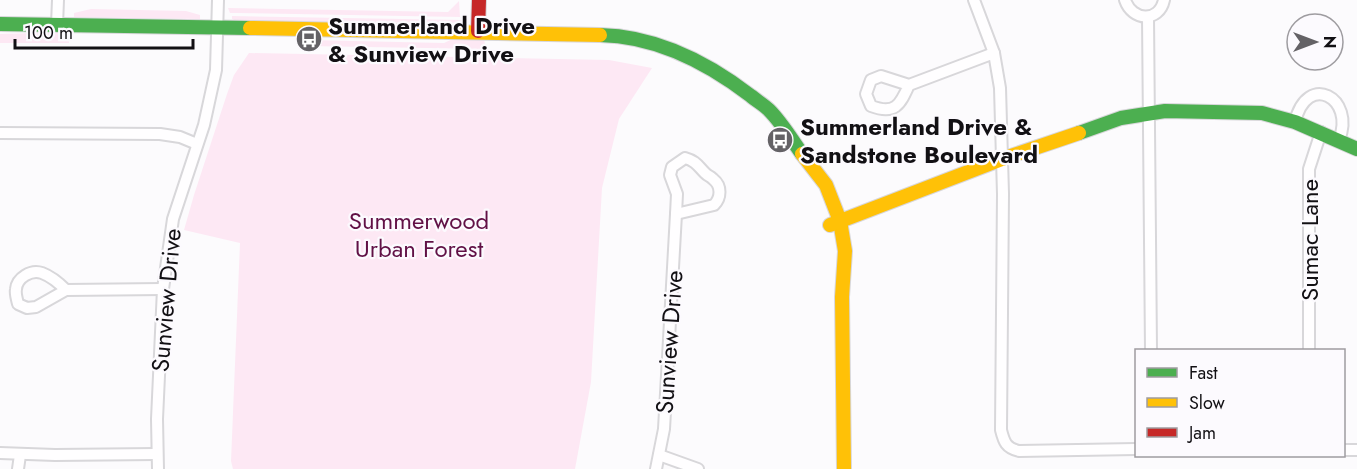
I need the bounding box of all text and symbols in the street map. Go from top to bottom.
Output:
place label: Summerland Drive & Sunview Drive [328,8,535,71]
scale bar [15,12,194,50]
north arrow [1285,12,1345,72]
text: 100 m [24,20,73,46]
bus stop icon: Summerland Drive & Sunview Drive [294,24,324,54]
text: N [1318,36,1341,48]
place label: Summerland Drive & Sandstone Boulevard [800,109,1038,172]
bus stop icon: Summerland Drive & Sandstone Boulevard [765,125,795,155]
street label: Sumac Lane [1292,179,1327,301]
park label: Summerwood Urban Forest [349,203,489,266]
street label: Sunview Drive [142,227,190,373]
street label: Sunview Drive [647,269,691,415]
legend [1135,349,1345,457]
text: Fast [1189,360,1218,386]
text: Slow [1189,390,1226,416]
text: Jam [1187,420,1216,446]

